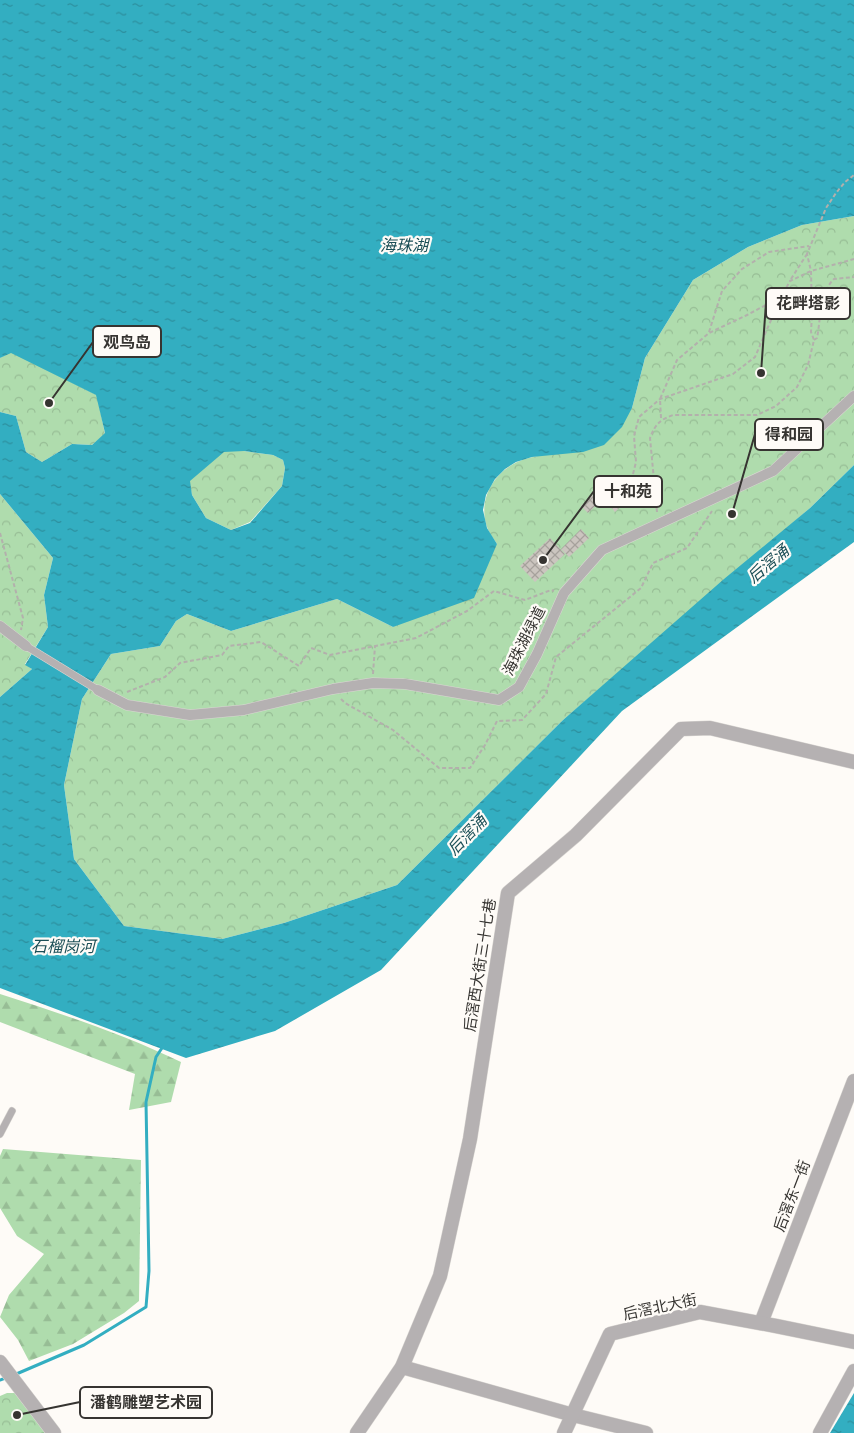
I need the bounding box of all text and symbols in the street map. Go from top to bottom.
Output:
water label: 海珠湖 [380,236,431,255]
callout: 花畔塔影 [766,288,850,319]
text: 花畔塔影 [776,294,840,313]
callout: 观鸟岛 [93,326,161,357]
text: 观鸟岛 [103,333,151,352]
callout: 得和园 [755,419,823,450]
text: 得和园 [764,425,813,444]
callout: 十和苑 [594,476,662,507]
text: 十和苑 [604,482,652,501]
water label: 后滘涌 [744,540,794,587]
street label: 海珠湖绿道 [499,603,549,679]
water label: 后滘涌 [443,810,492,859]
street label: 后滘西大街三十七巷 [461,897,499,1033]
water label: 石榴岗河 [31,937,98,956]
street label: 后滘东一街 [770,1158,814,1234]
street label: 后滘北大街 [621,1290,699,1324]
callout: 潘鹤雕塑艺术园 [80,1387,212,1418]
text: 潘鹤雕塑艺术园 [90,1393,202,1412]

